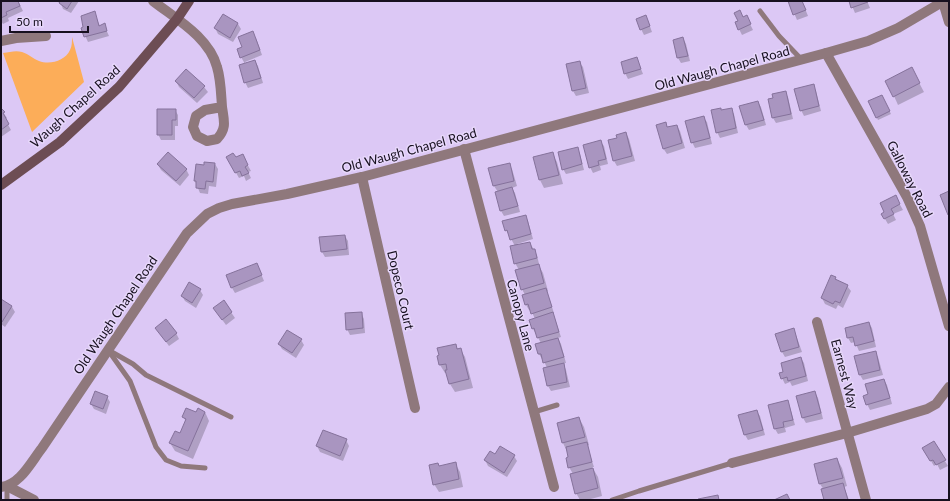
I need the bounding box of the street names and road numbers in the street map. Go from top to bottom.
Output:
street label: Old Waugh Chapel Road [653,42,791,94]
street label: Waugh Chapel Road [27,61,123,151]
street label: Old Waugh Chapel Road [340,124,478,176]
street label: Galloway Road [884,138,936,220]
street label: Dopeco Court [384,249,418,331]
street label: Old Waugh Chapel Road [69,253,161,377]
street label: Canopy Lane [504,277,538,353]
street label: Earnest Way [828,337,862,411]

